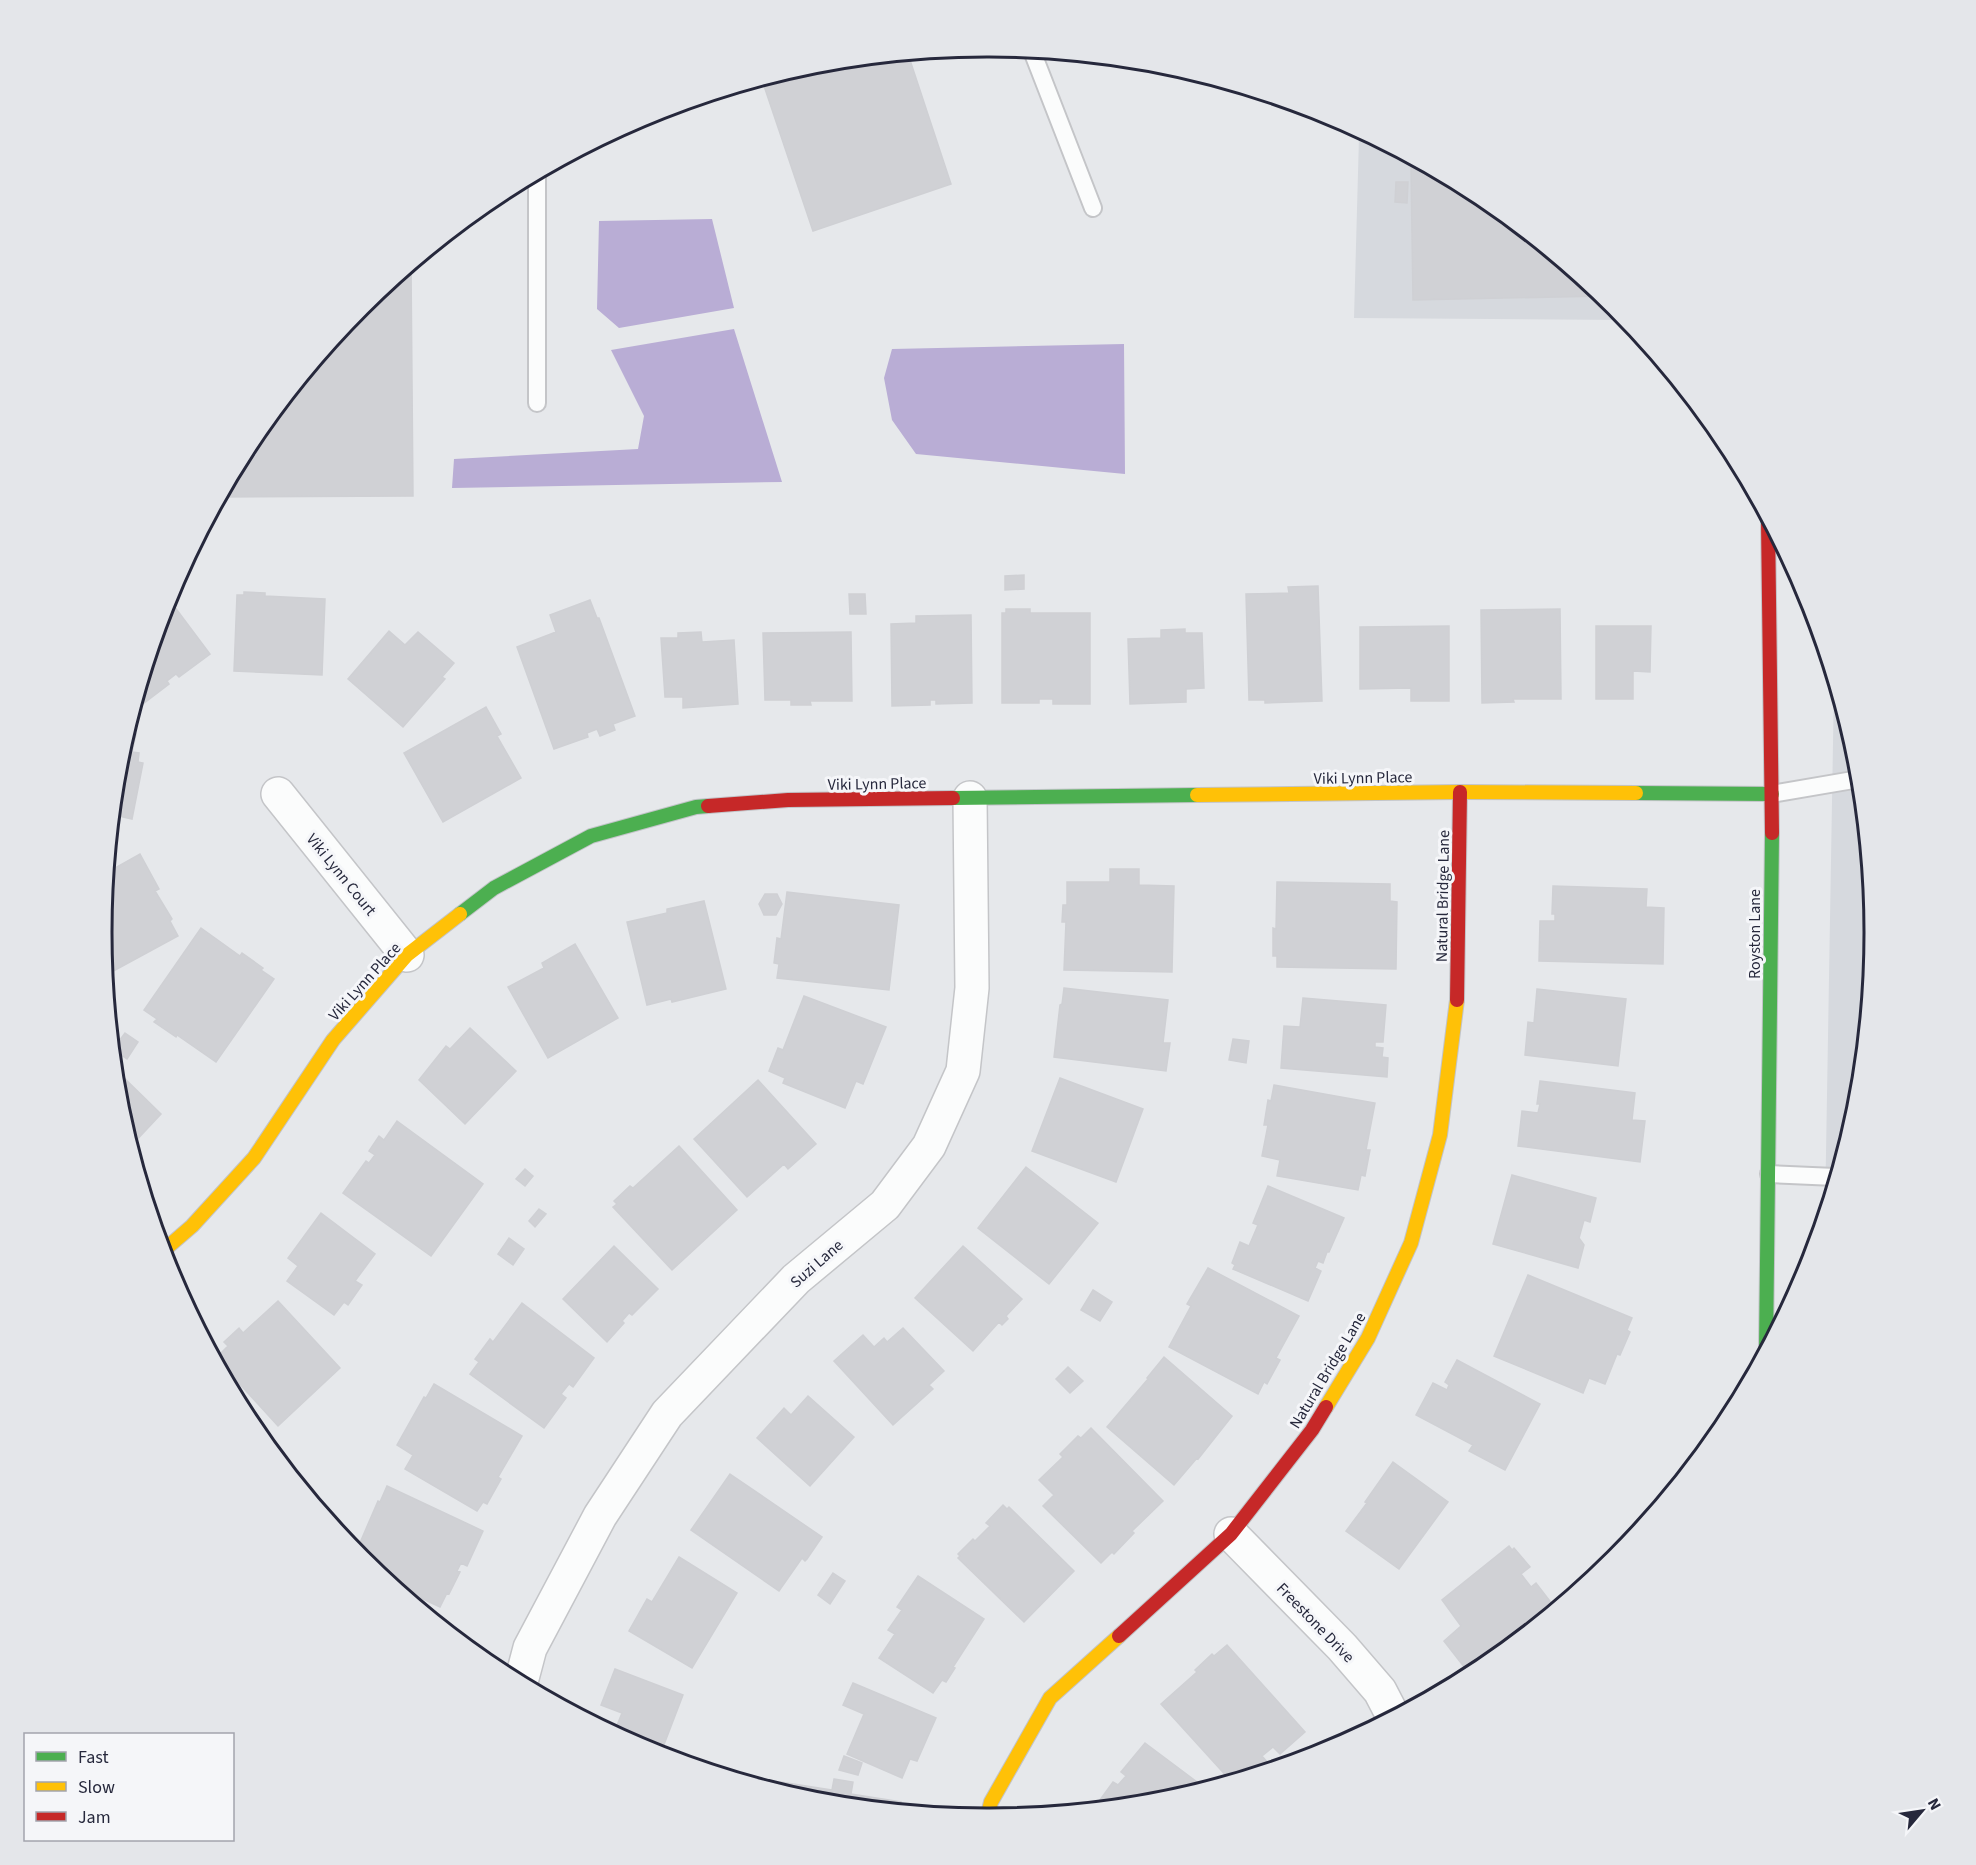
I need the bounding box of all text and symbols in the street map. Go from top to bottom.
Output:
street label: Viki Lynn Place [1313,766,1413,790]
street label: Viki Lynn Place [827,772,927,796]
street label: Viki Lynn Court [301,829,382,921]
street label: Natural Bridge Lane [1431,830,1455,962]
street label: Royston Lane [1744,889,1766,979]
street label: Viki Lynn Place [324,938,406,1026]
street label: Suzi Lane [785,1235,848,1293]
street label: Natural Bridge Lane [1284,1308,1371,1433]
street label: Freestone Drive [1271,1578,1359,1668]
legend [24,1733,234,1841]
text: Fast [78,1745,109,1770]
text: Slow [78,1775,115,1800]
north arrow [1892,1781,1952,1841]
text: N [1922,1794,1946,1814]
text: Jam [78,1805,111,1830]

